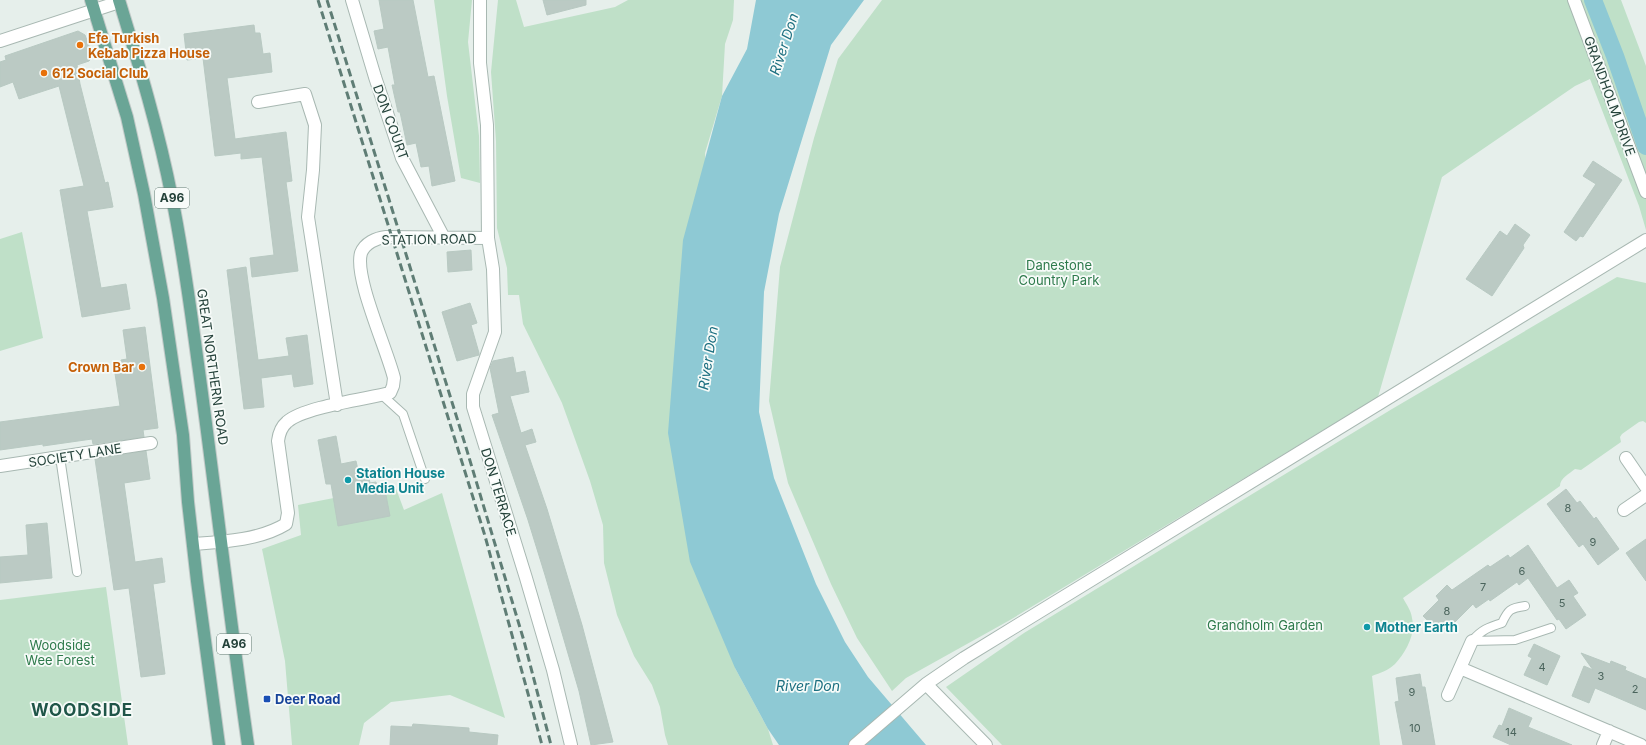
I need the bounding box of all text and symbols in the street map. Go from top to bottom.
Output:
water label: River Don [766,11,802,77]
place label: Efe Turkish Kebab Pizza House [88,30,210,61]
street label: GRANDHOLM DRIVE [1581,34,1639,158]
marker: Efe Turkish Kebab Pizza House [75,40,85,50]
place label: 612 Social Club [52,65,149,81]
marker: 612 Social Club [39,68,49,78]
street label: DON COURT [370,82,412,162]
road number: A96 [155,188,189,208]
street label: STATION ROAD [381,230,477,248]
park label: Danestone Country Park [1019,257,1099,288]
street label: GREAT NORTHERN ROAD [194,288,232,446]
water label: River Don [694,325,721,391]
place label: Crown Bar [68,359,135,375]
marker: Crown Bar [137,362,147,372]
street label: SOCIETY LANE [27,440,123,470]
street label: DON TERRACE [478,446,520,538]
place label: Station House Media Unit [356,465,445,496]
marker: Station House Media Unit [343,475,353,485]
house number: 8 [1565,501,1572,515]
house number: 9 [1590,535,1597,549]
house number: 6 [1519,564,1526,578]
house number: 7 [1480,580,1486,594]
house number: 5 [1559,596,1566,610]
house number: 8 [1444,604,1451,618]
park label: Grandholm Garden [1207,617,1323,633]
place label: Mother Earth [1375,619,1458,635]
marker: Mother Earth [1362,622,1372,632]
road number: A96 [217,634,251,654]
park label: Woodside Wee Forest [25,637,95,668]
house number: 4 [1538,660,1546,674]
house number: 3 [1598,669,1605,683]
water label: River Don [776,677,840,694]
house number: 2 [1632,682,1638,696]
house number: 9 [1409,685,1416,699]
place label: Deer Road [275,691,340,707]
marker: Deer Road [262,694,272,704]
district label: WOODSIDE [31,700,133,720]
house number: 10 [1409,721,1421,735]
house number: 14 [1505,725,1517,739]

